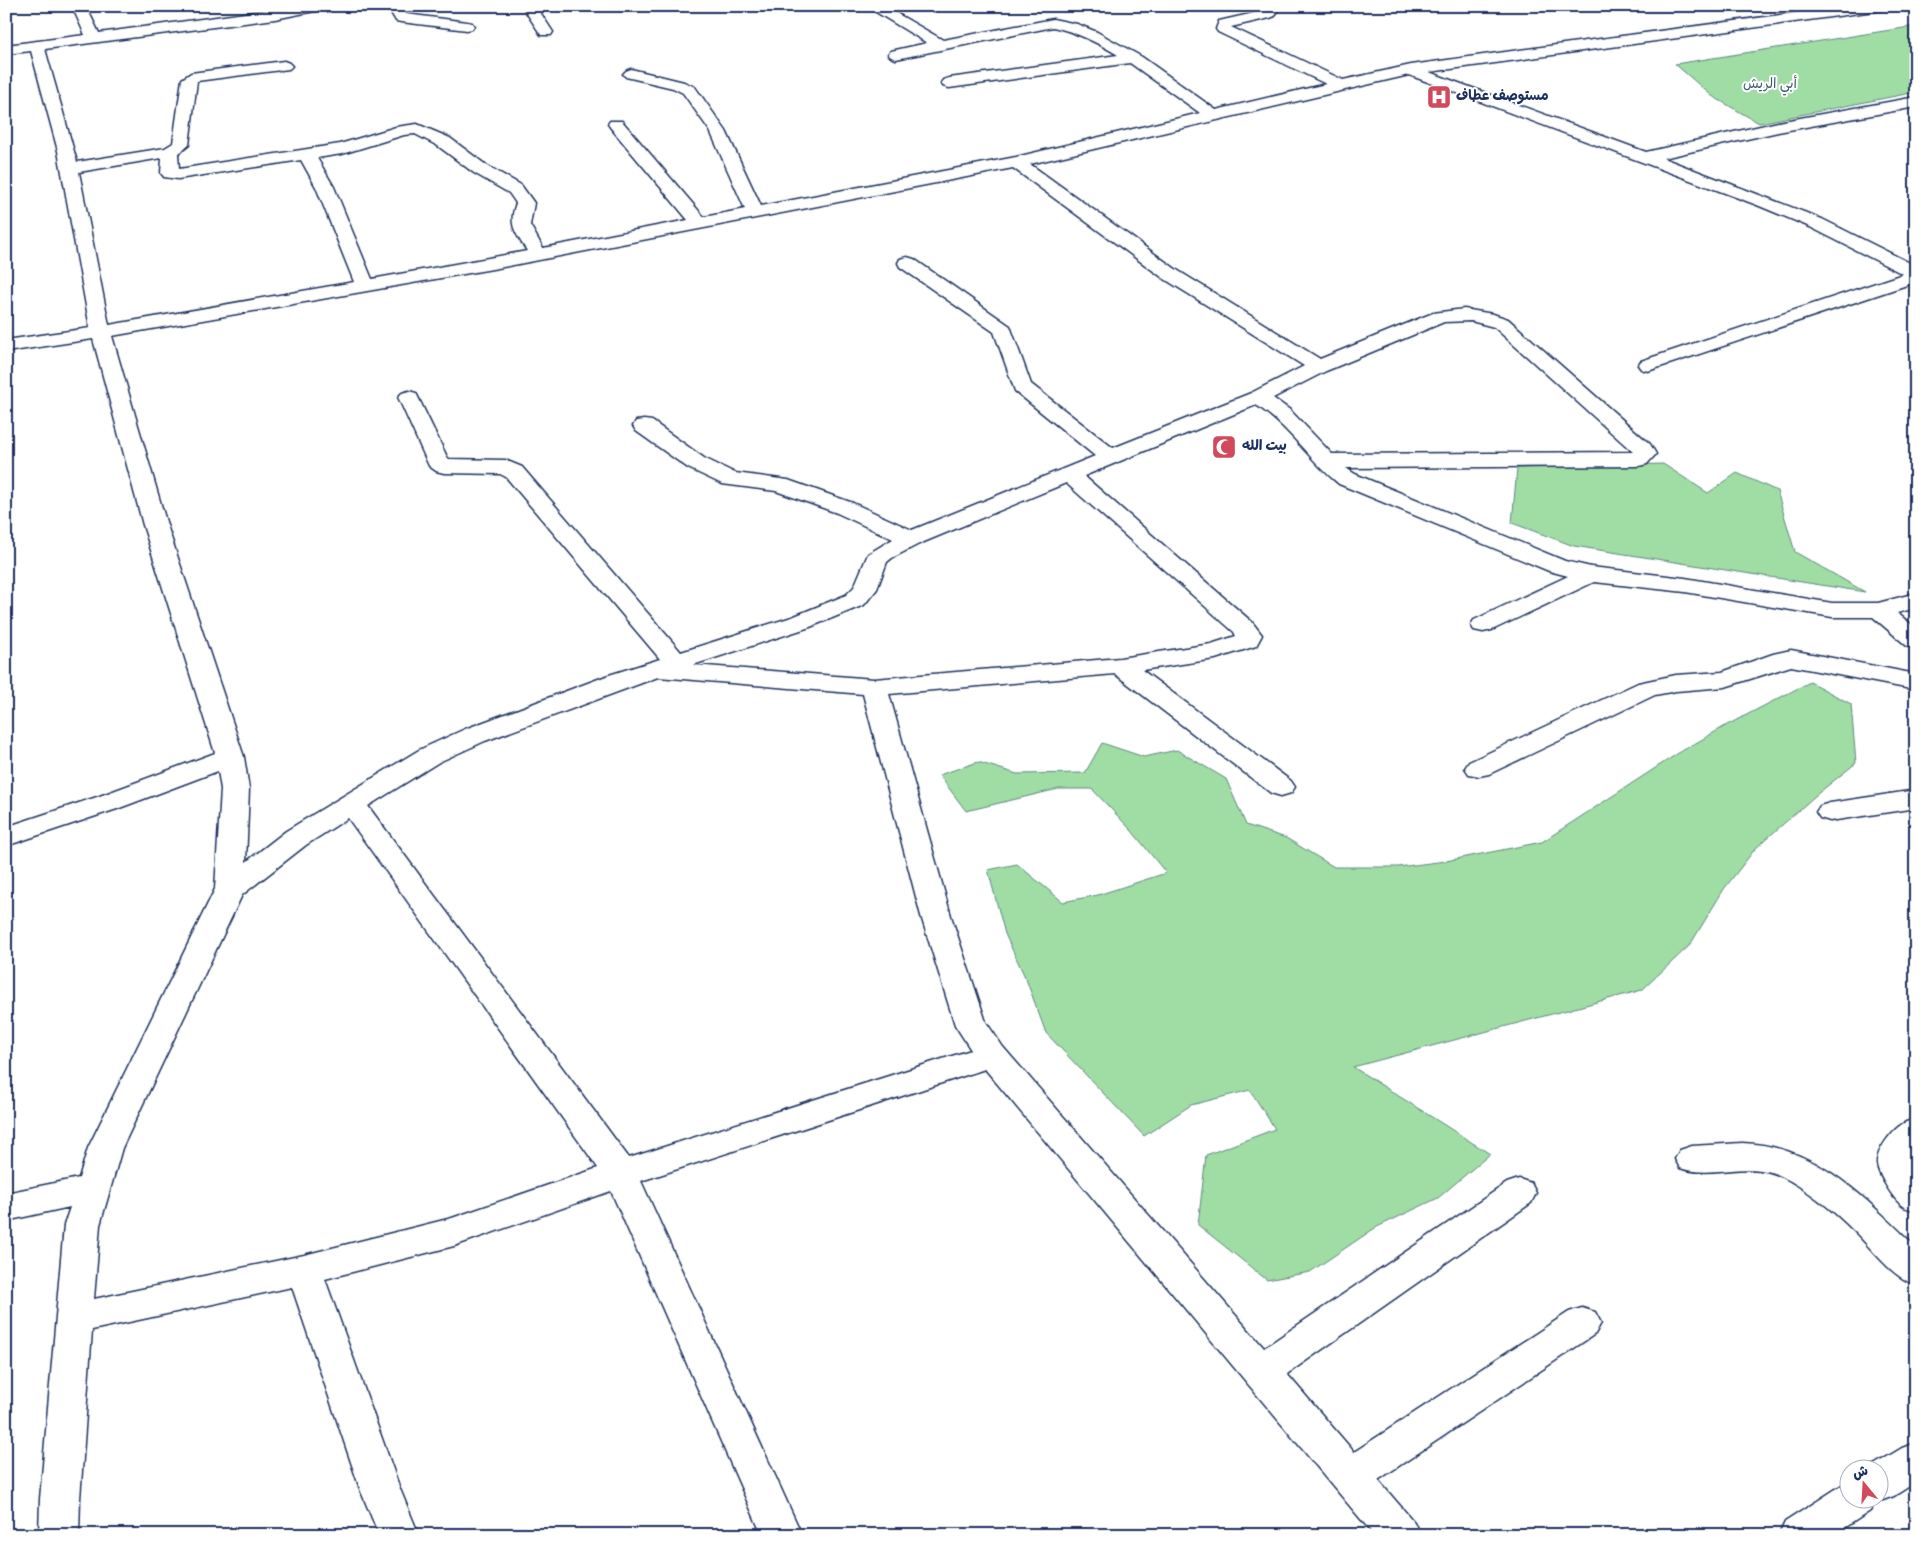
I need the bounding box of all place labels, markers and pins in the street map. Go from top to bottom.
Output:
hospital icon: مستوصف عطاف [1426,84,1452,110]
place label: مستوصف عطاف [1456,87,1549,107]
mosque icon: بيت الله [1211,434,1237,460]
place label: بيت الله [1242,437,1287,457]

